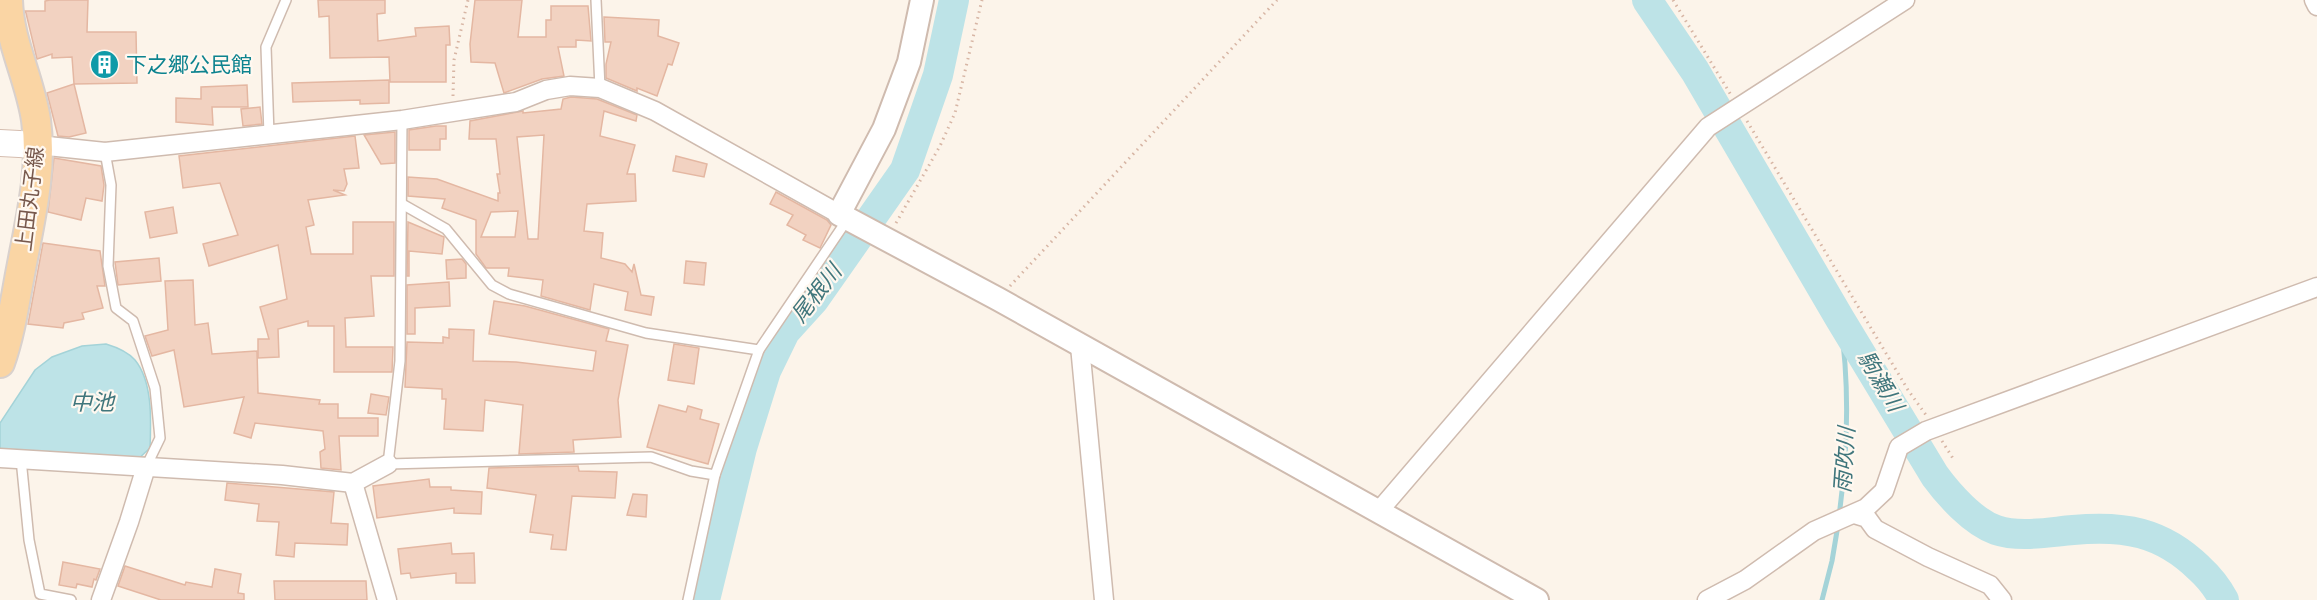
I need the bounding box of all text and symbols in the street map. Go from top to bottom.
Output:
building icon: 下之郷公民館 [89,49,121,81]
place label: 下之郷公民館 [126,50,252,80]
street label: 上田丸子線 [9,145,51,253]
water label: 尾根川 [783,256,850,329]
water label: 駒瀬川 [1850,344,1913,419]
water label: 中池 [70,386,116,418]
water label: 雨吹川 [1826,424,1862,494]

